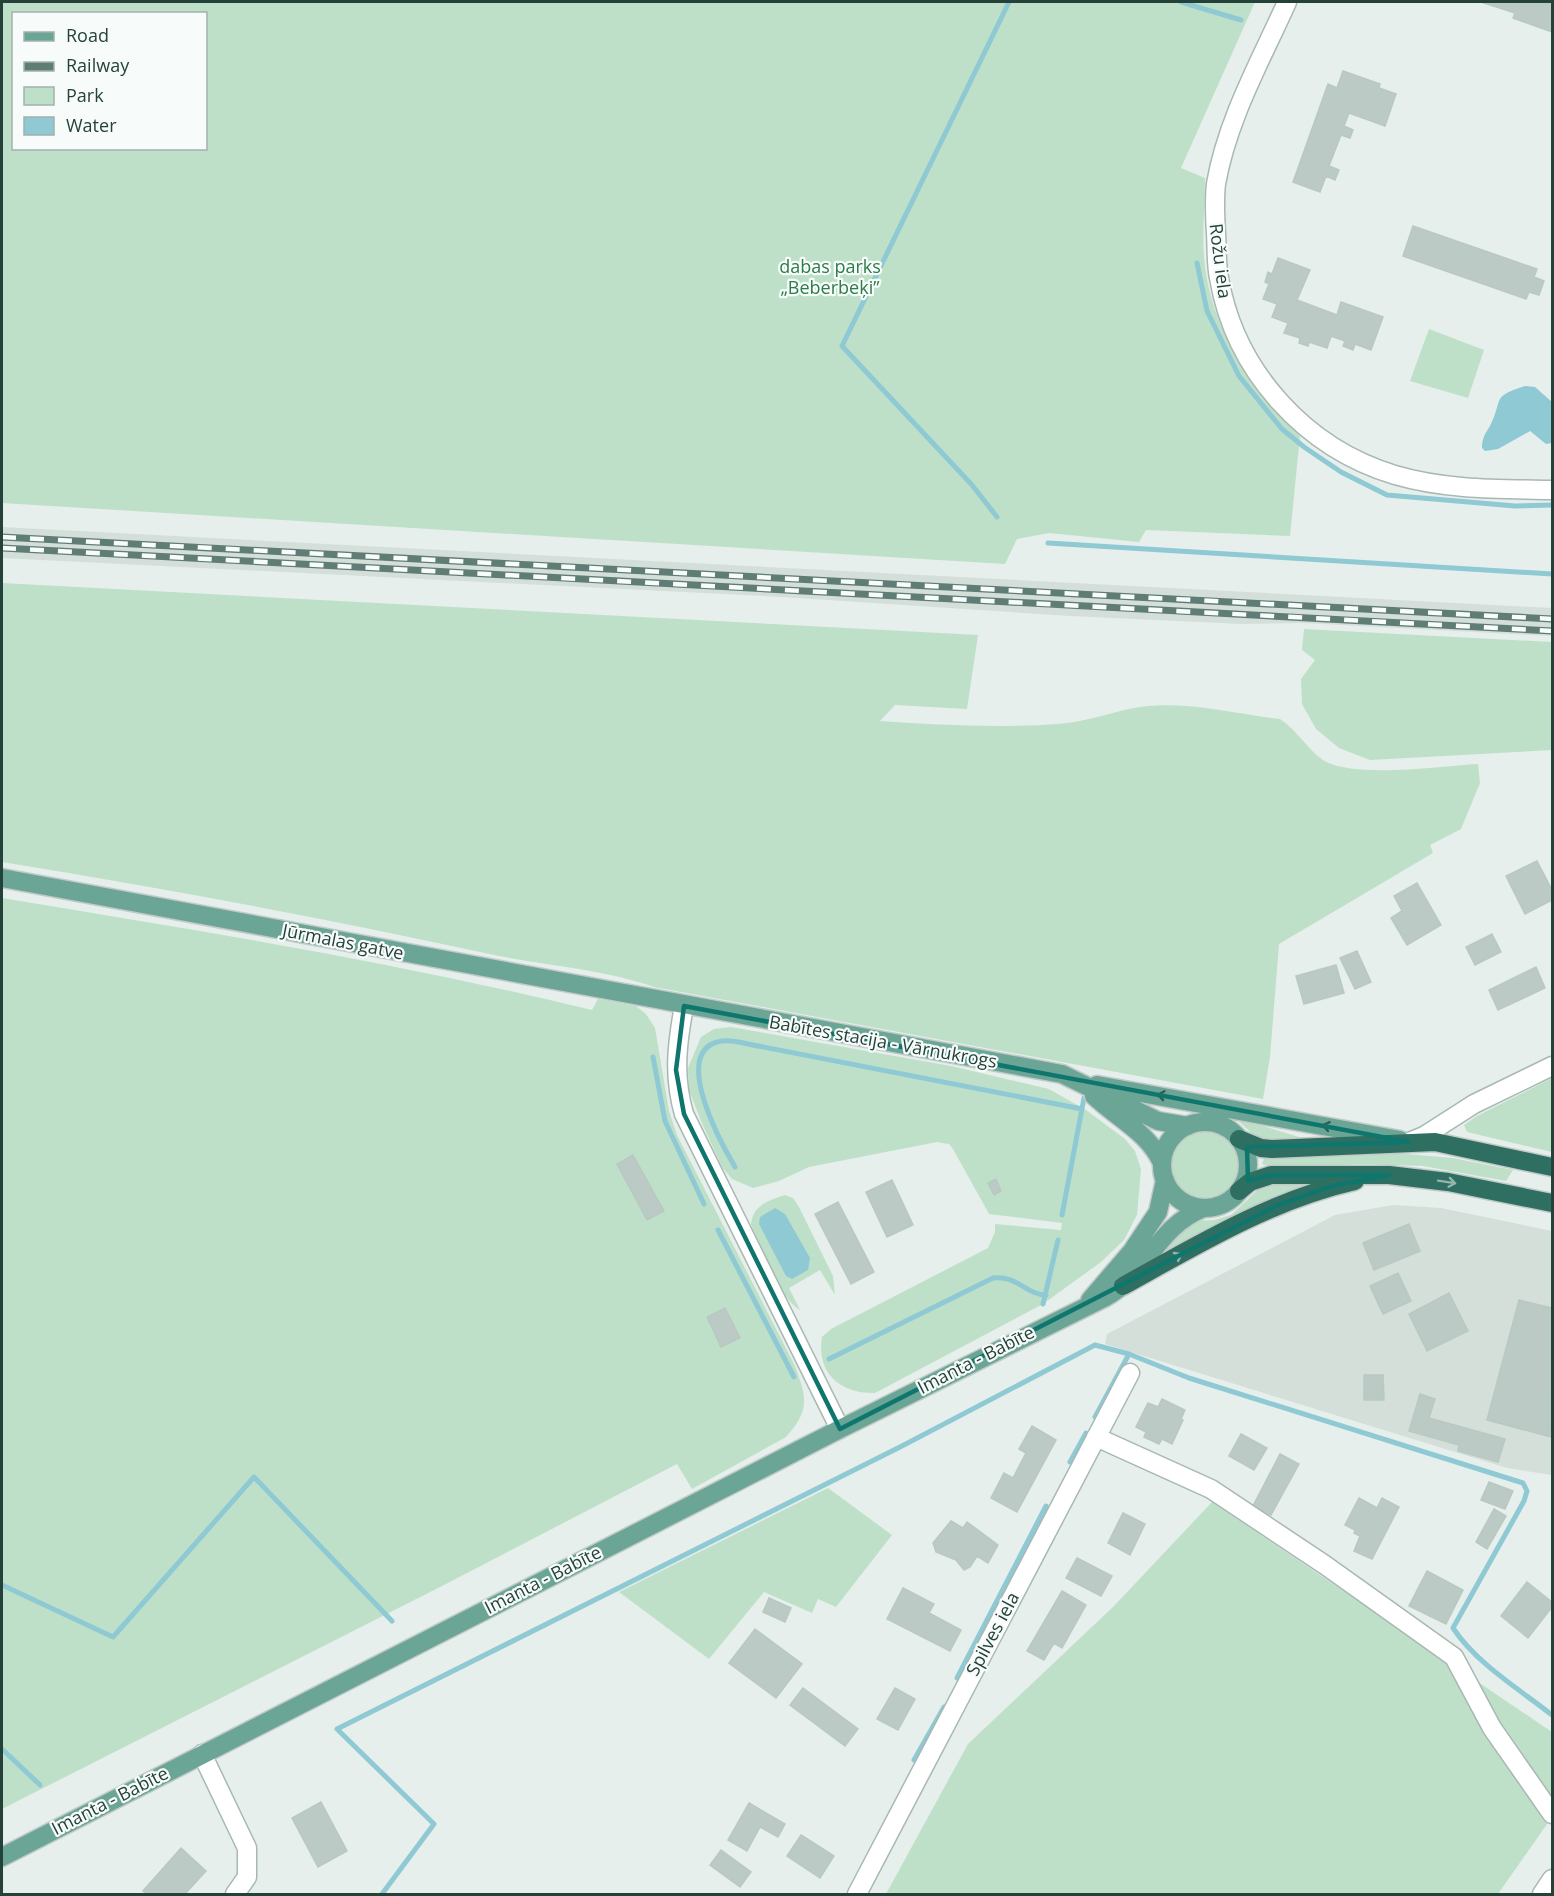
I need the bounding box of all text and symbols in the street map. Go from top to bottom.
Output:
legend [12,12,207,150]
text: Road [66,23,109,47]
text: Railway [66,53,130,77]
text: Park [66,83,104,107]
text: Water [66,113,117,137]
street label: Rožu iela [1204,222,1237,300]
park label: dabas parks „Beberbeķi” [779,254,881,299]
street label: Jūrmalas gatve [279,917,406,965]
street label: Babītes stacija - Vārnukrogs [767,1009,999,1073]
one-way arrow [1157,1090,1176,1101]
one-way arrow [1322,1121,1341,1132]
one-way arrow [1437,1177,1457,1188]
one-way arrow [1165,1252,1182,1264]
street label: Imanta - Babīte [913,1319,1038,1399]
street label: Imanta - Babīte [480,1539,605,1619]
street label: Spilves iela [960,1587,1024,1680]
street label: Imanta - Babīte [47,1760,172,1840]

